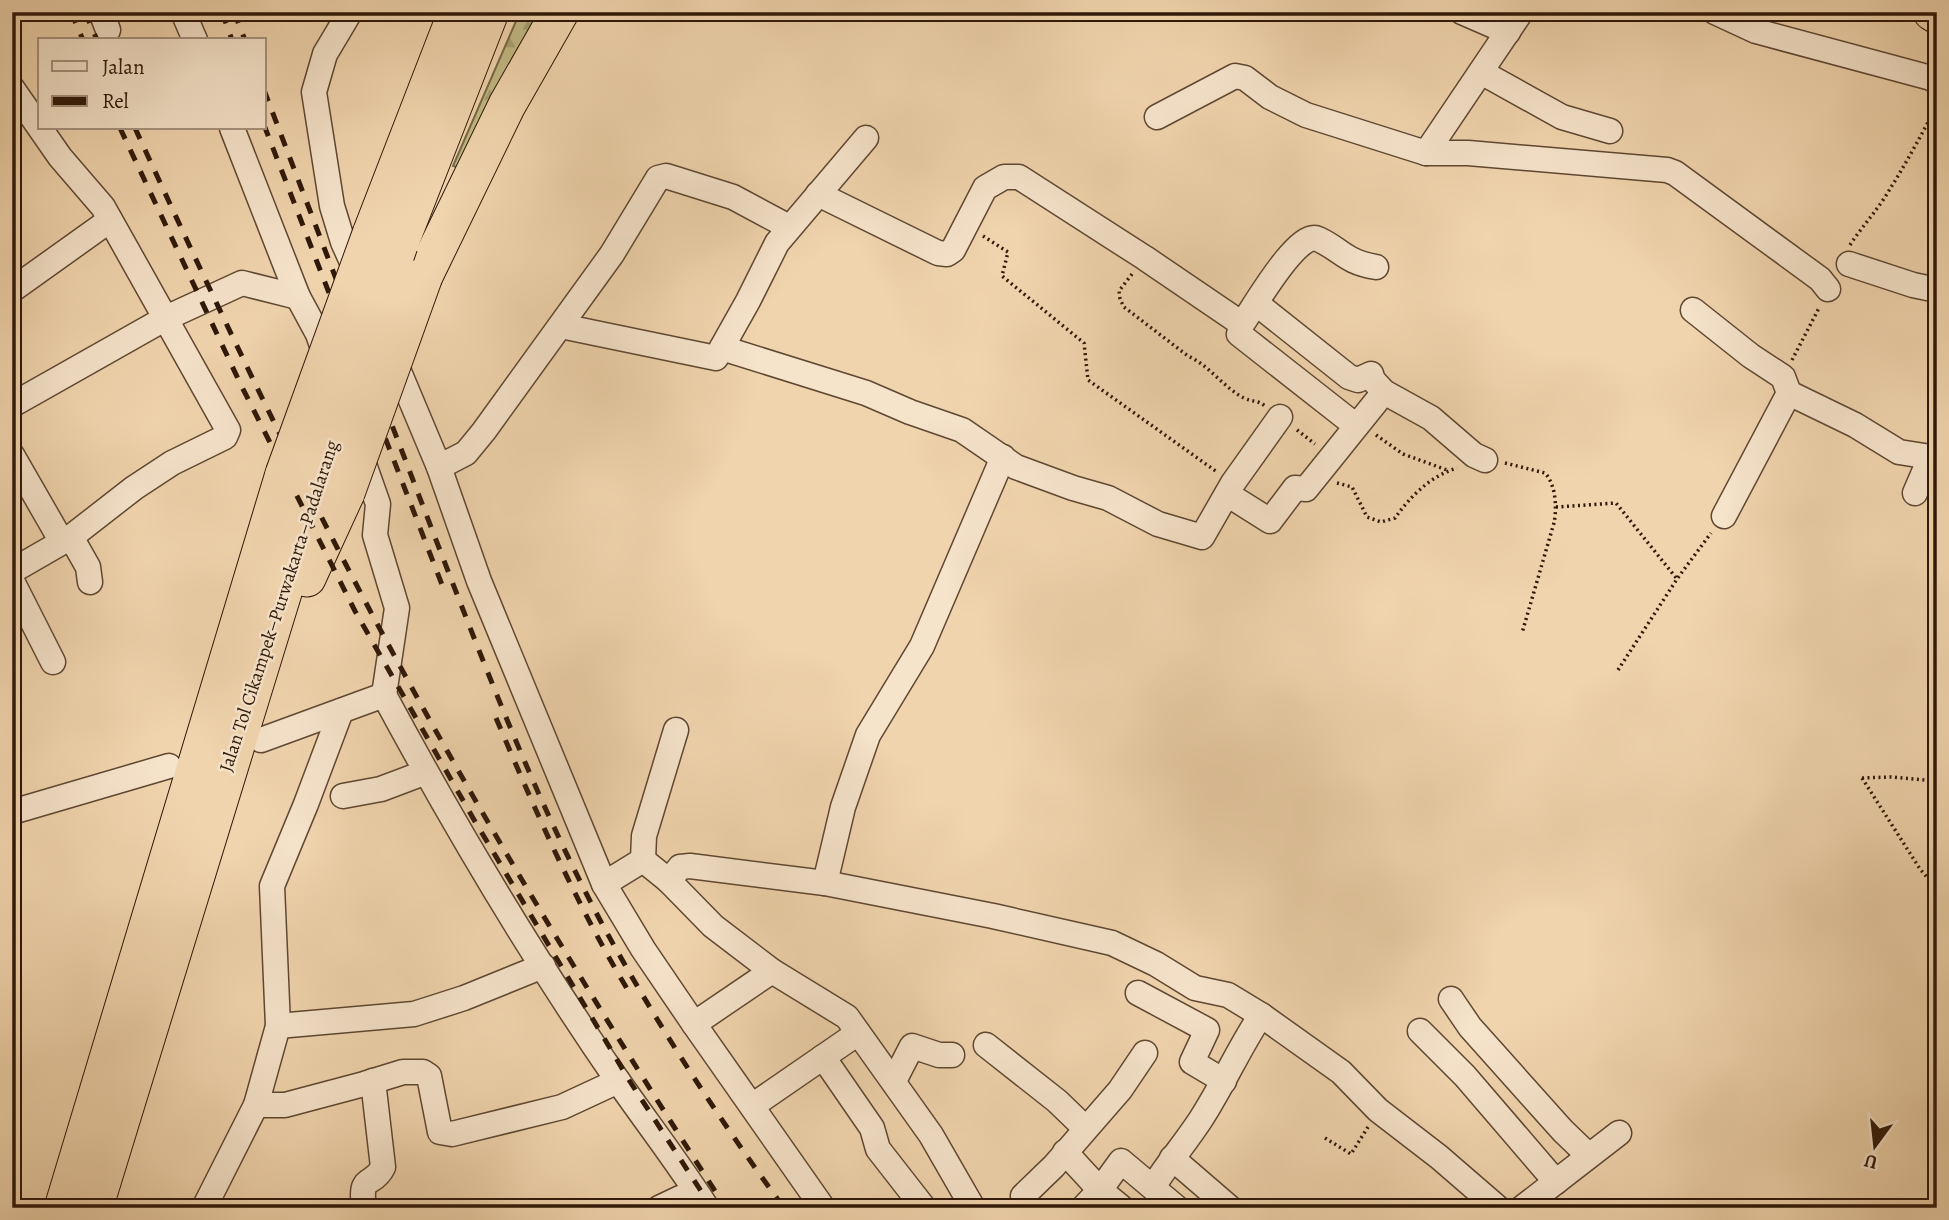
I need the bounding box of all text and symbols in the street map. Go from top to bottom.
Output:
legend [38,38,266,130]
text: Jalan [102,53,144,81]
text: Rel [102,87,129,115]
street label: Jalan Tol Cikampek–Purwakarta–Padalarang [213,436,345,775]
north arrow [1840,1112,1910,1182]
text: U [1861,1147,1880,1176]

